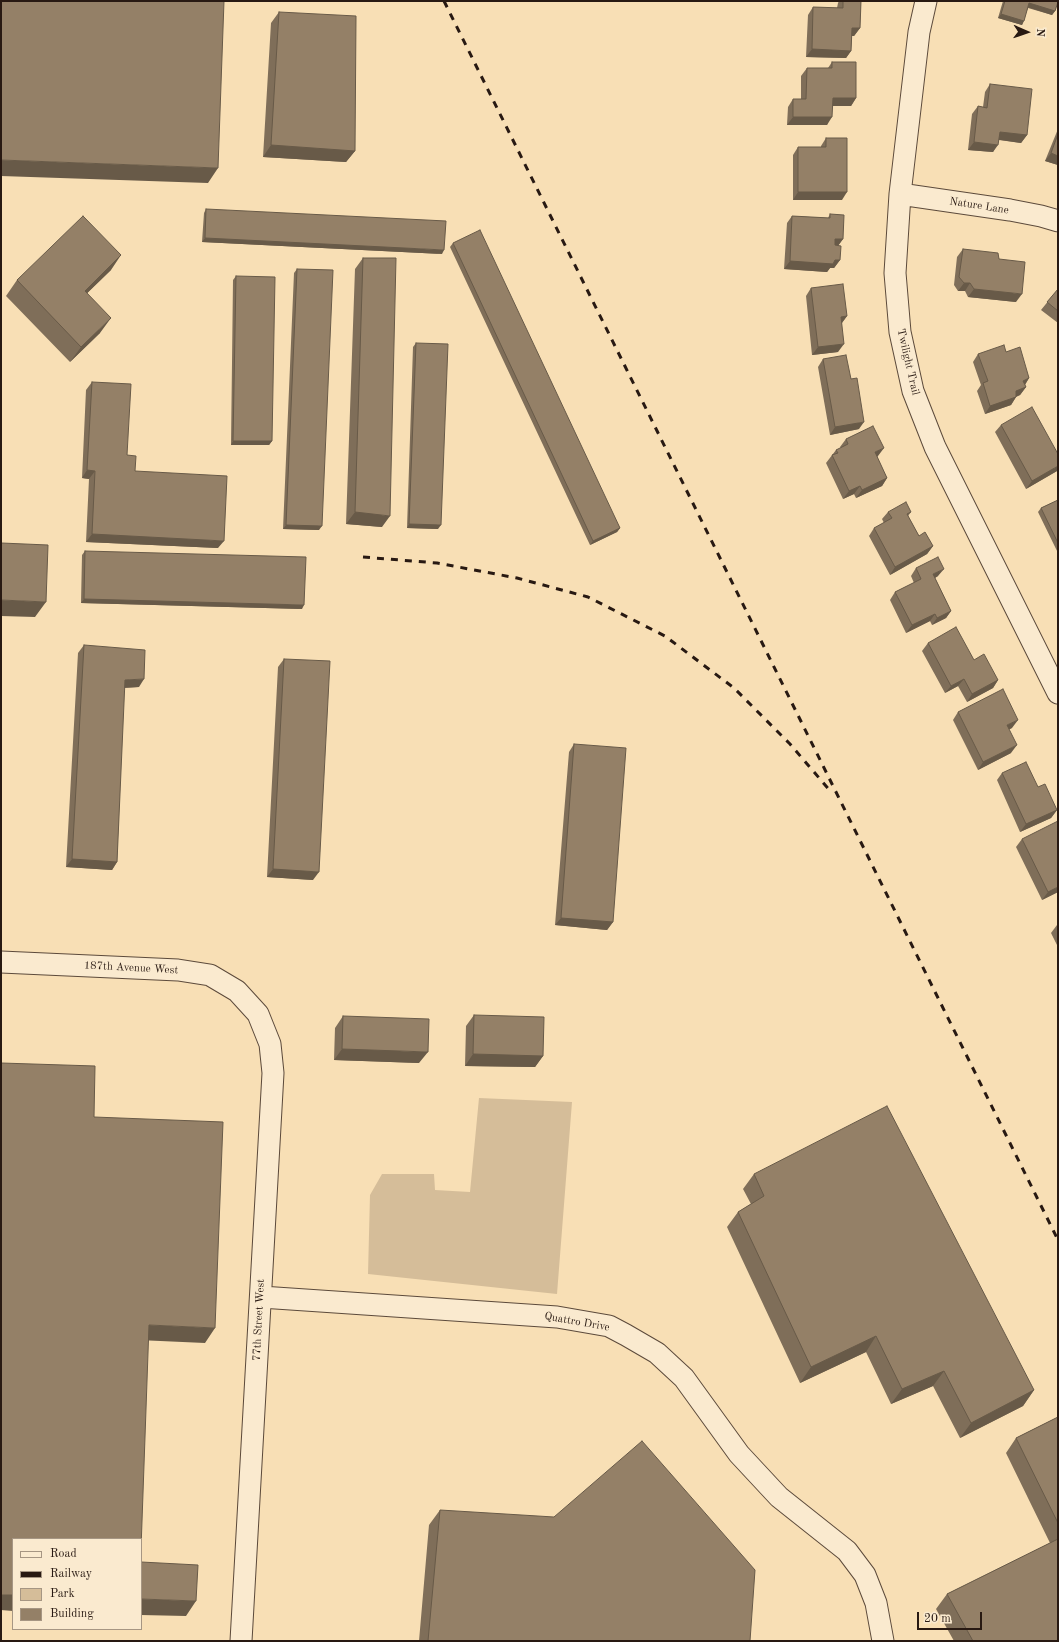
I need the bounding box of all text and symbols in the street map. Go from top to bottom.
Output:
north arrow [1007,12,1047,52]
text: N [1034,28,1045,37]
street label: Nature Lane [948,195,1010,217]
street label: Twilight Trail [894,327,922,397]
street label: 187th Avenue West [83,959,179,977]
street label: 77th Street West [250,1279,268,1361]
street label: Quattro Drive [543,1310,611,1334]
legend [12,1538,142,1630]
text: Road [50,1548,77,1560]
text: Railway [50,1568,92,1580]
text: Park [50,1588,75,1600]
scale bar [919,1604,984,1630]
text: Building [50,1608,94,1620]
text: 20 m [924,1613,951,1625]

